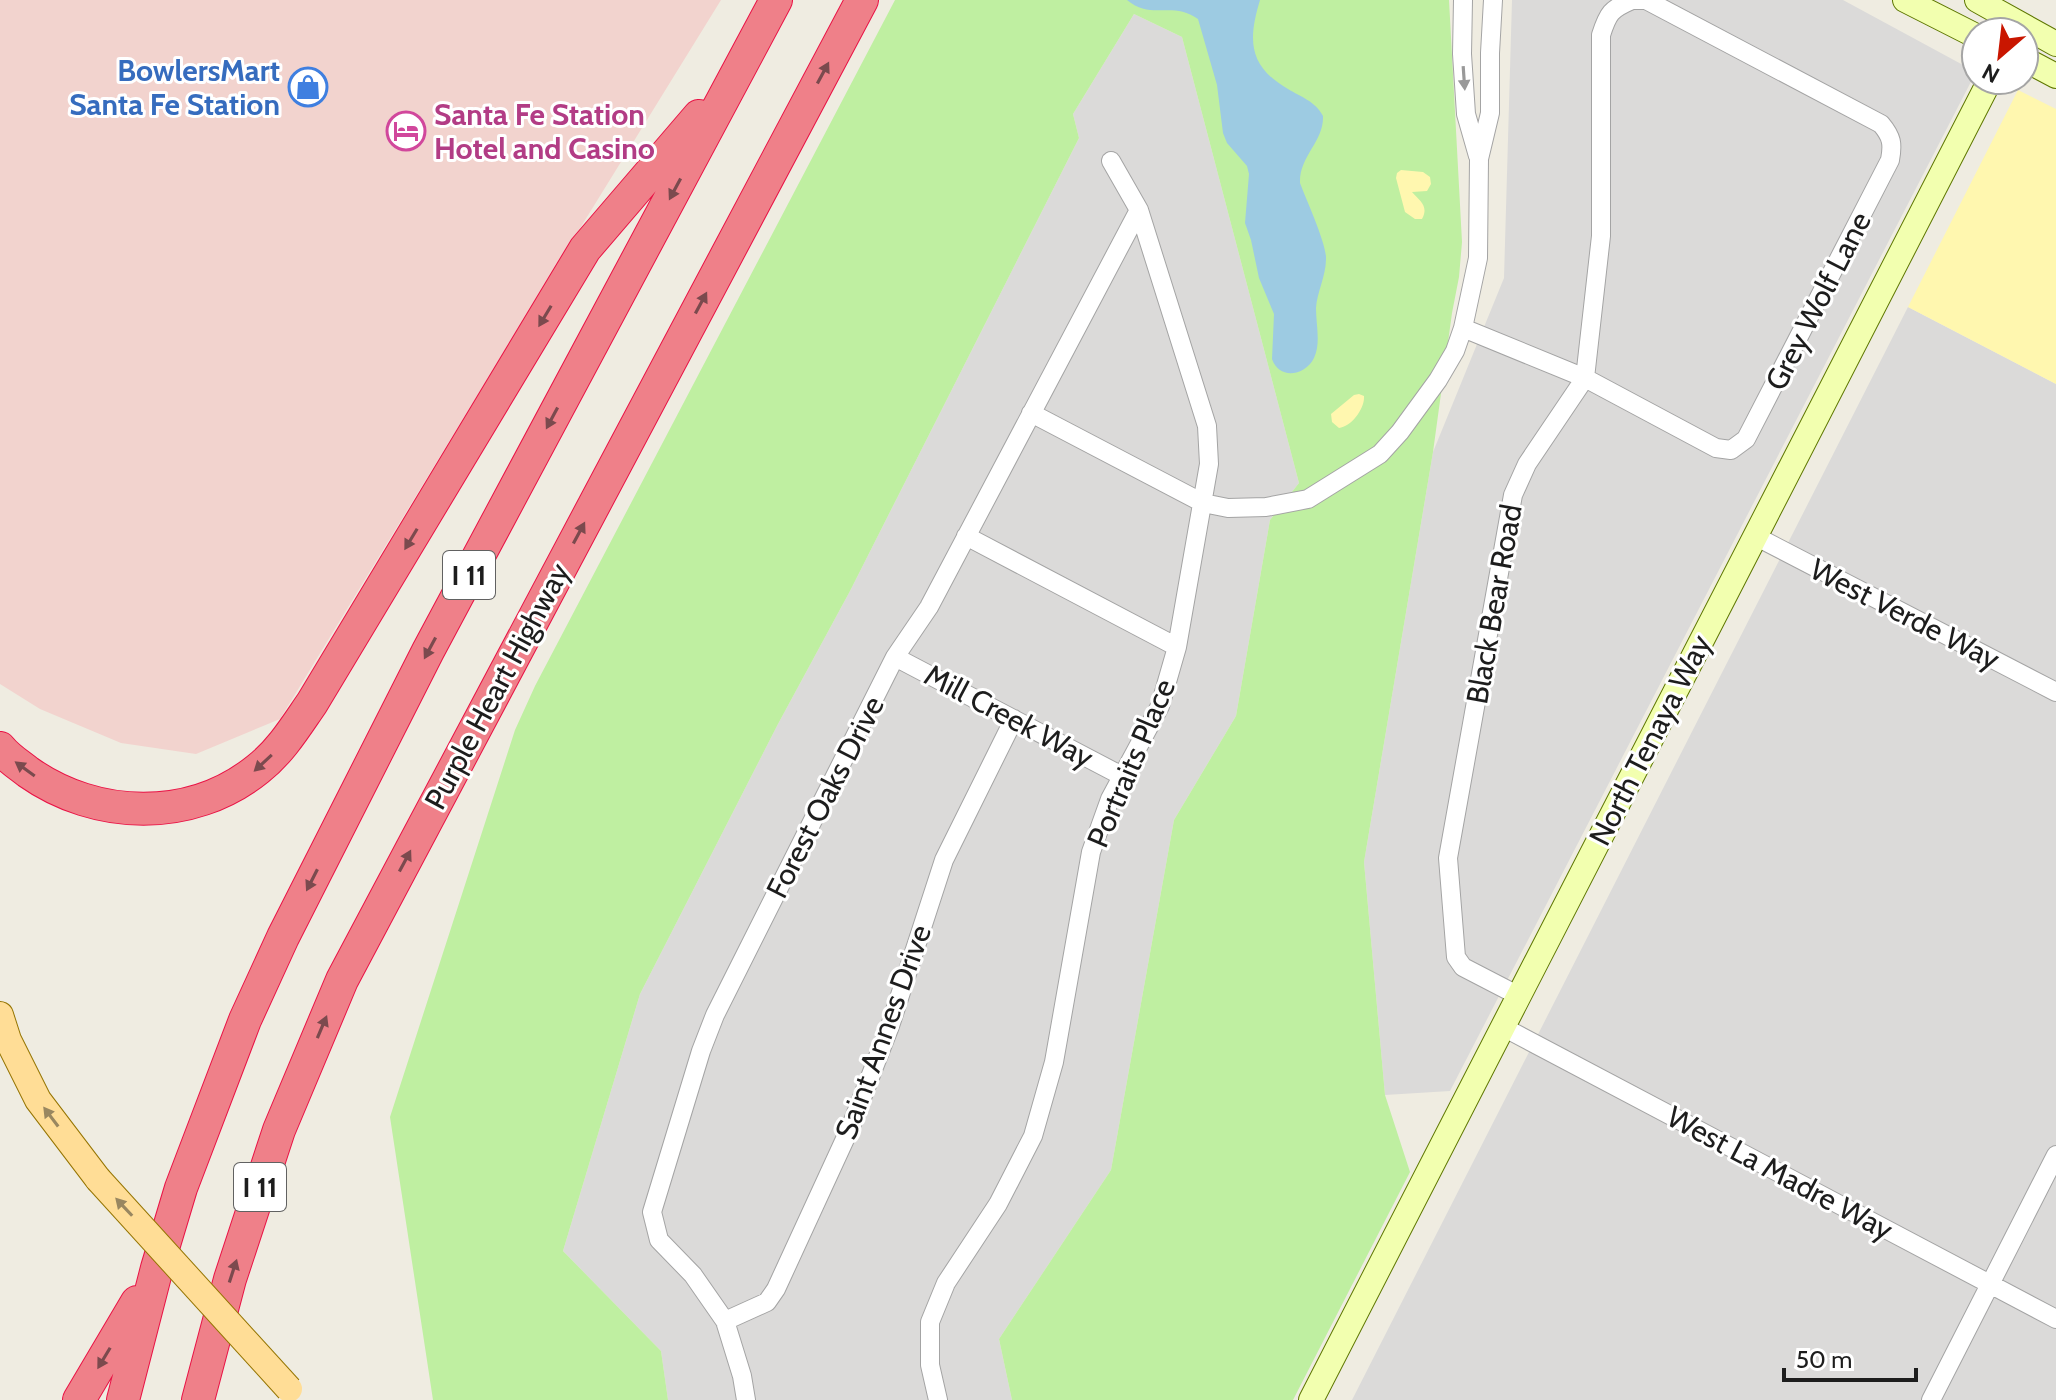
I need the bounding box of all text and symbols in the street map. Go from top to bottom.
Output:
north arrow [1960,16,2040,96]
place label: BowlersMart Santa Fe Station [69,52,280,123]
text: N [1978,58,2004,89]
one-way arrow [816,62,829,85]
shop icon: BowlersMart Santa Fe Station [287,66,329,108]
one-way arrow [1458,66,1471,91]
place label: Santa Fe Station Hotel and Casino [434,96,655,167]
hotel icon: Santa Fe Station Hotel and Casino [385,110,427,152]
one-way arrow [668,178,682,200]
street label: Grey Wolf Lane [1757,206,1879,396]
one-way arrow [693,292,707,314]
one-way arrow [538,305,552,327]
one-way arrow [546,407,559,430]
street label: Black Bear Road [1458,501,1530,707]
one-way arrow [573,521,586,544]
one-way arrow [404,528,418,550]
street label: West Verde Way [1804,550,2006,678]
road number: I 11 [443,551,495,599]
street label: Purple Heart Highway [416,557,578,815]
street label: North Tenaya Way [1581,628,1719,852]
one-way arrow [423,637,437,659]
street label: Mill Creek Way [918,656,1100,776]
street label: Portraits Place [1079,673,1183,853]
street label: Forest Oaks Drive [758,690,892,904]
one-way arrow [254,753,273,771]
one-way arrow [14,762,35,777]
one-way arrow [398,850,411,873]
one-way arrow [305,868,319,891]
street label: Saint Annes Drive [827,920,939,1144]
one-way arrow [316,1015,329,1039]
street label: West La Madre Way [1661,1098,1899,1248]
one-way arrow [43,1107,59,1127]
road number: I 11 [234,1163,286,1211]
one-way arrow [115,1197,133,1216]
one-way arrow [227,1258,239,1282]
scale bar [1784,1332,1916,1382]
text: 50 m [1796,1345,1852,1374]
one-way arrow [97,1347,111,1369]

